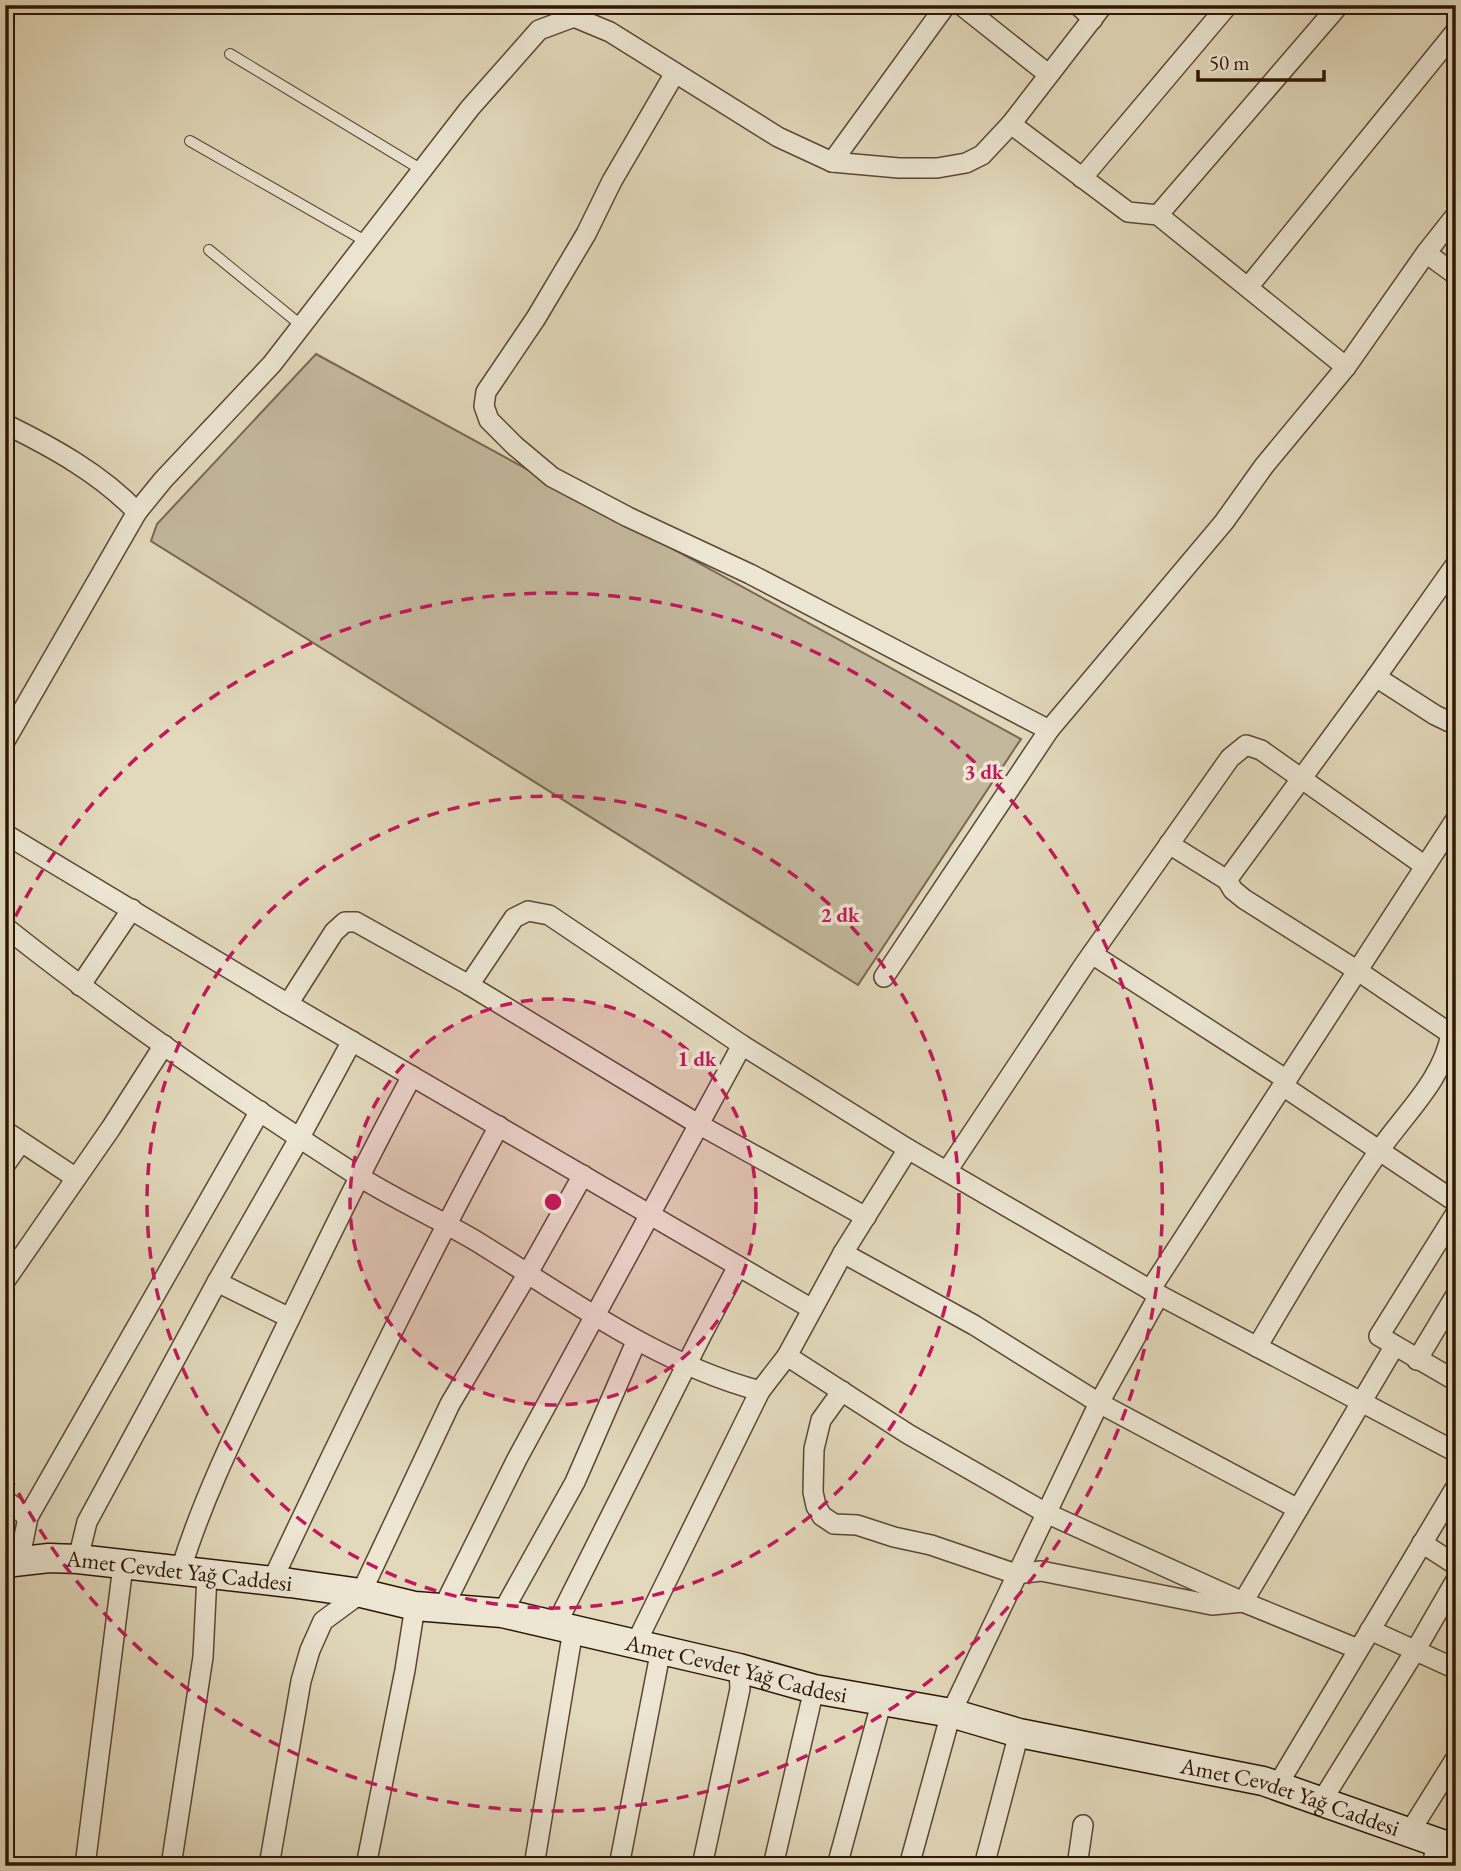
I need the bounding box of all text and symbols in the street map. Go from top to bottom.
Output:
scale bar [1198,38,1324,82]
text: 50 m [1209,49,1250,76]
text: 3 dk [964,758,1004,785]
text: 2 dk [820,901,860,928]
text: 1 dk [677,1045,717,1072]
centre of rings [541,1190,565,1214]
street label: Amet Cevdet Yağ Caddesi [64,1544,294,1598]
street label: Amet Cevdet Yağ Caddesi [621,1627,850,1710]
street label: Amet Cevdet Yağ Caddesi [1177,1750,1404,1843]

